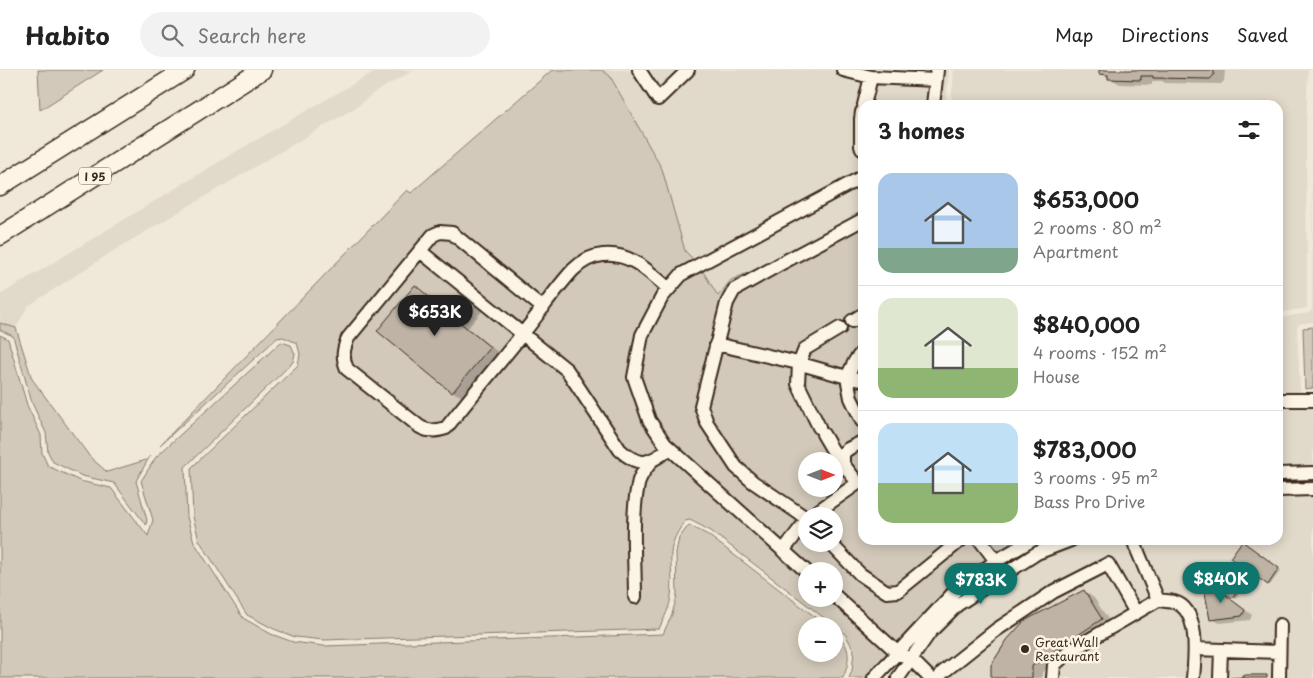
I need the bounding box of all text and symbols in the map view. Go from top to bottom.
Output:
search box [140,12,490,57]
text: Habito [25,17,110,53]
icon: search [158,21,186,49]
text: Search here [198,21,306,49]
text: Map [1055,21,1093,48]
text: Directions [1121,21,1209,48]
text: Saved [1237,21,1288,48]
text: 3 homes [878,114,965,146]
icon: filters [1235,116,1263,144]
road number: I 95 [79,168,111,184]
text: $653,000 [1033,183,1139,215]
icon: home [918,193,978,253]
text: 2 rooms · 80 m² [1033,215,1162,239]
text: Apartment [1033,239,1118,263]
pin: $653K [400,294,470,337]
text: $653K [409,299,461,323]
text: $840,000 [1033,308,1140,340]
icon: home [918,318,978,378]
text: 4 rooms · 152 m² [1033,340,1167,364]
text: House [1033,364,1080,388]
text: $783,000 [1033,433,1137,465]
icon: home [918,443,978,503]
north arrow [798,452,842,498]
map controls [798,452,843,662]
text: 3 rooms · 95 m² [1033,465,1158,489]
text: Bass Pro Drive [1033,489,1145,513]
button: layers [798,507,843,552]
button: + [798,562,843,607]
pin: $783K [946,562,1016,605]
pin: $840K [1186,562,1256,604]
text: $840K [1194,566,1248,590]
text: $783K [955,567,1007,591]
button: − [798,617,843,662]
place label: Great Wall Restaurant [1035,633,1099,665]
marker: Great Wall Restaurant [1019,643,1031,655]

